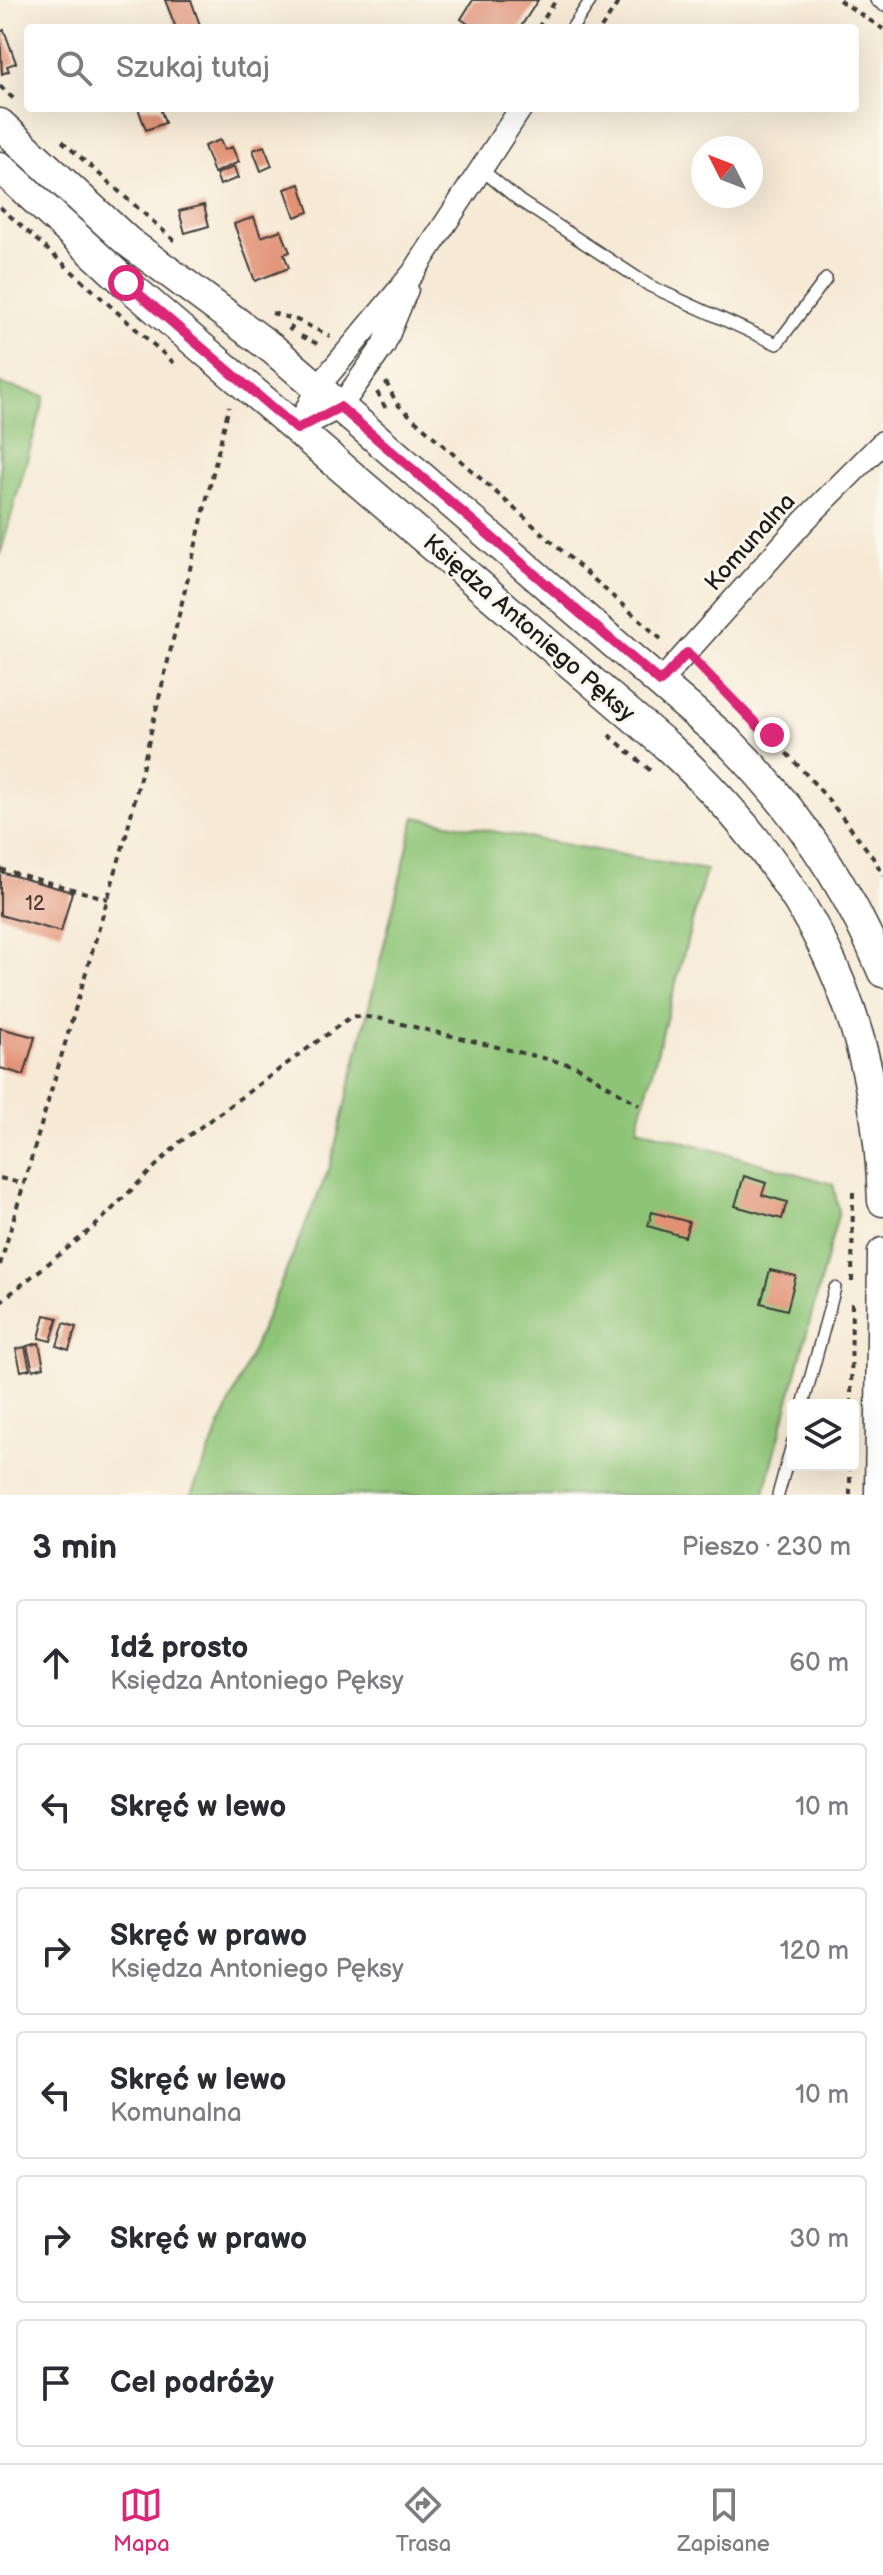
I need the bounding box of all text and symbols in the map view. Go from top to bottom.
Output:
search box [24,24,859,112]
icon: search [52,46,96,90]
text: Szukaj tutaj [116,50,270,86]
north arrow [691,136,763,208]
route start [108,265,144,301]
street label: Komunalna [699,487,801,597]
street label: Księdza Antoniego Pęksy [417,528,641,728]
route end [754,717,790,753]
house number: 12 [25,892,45,916]
map controls [787,1399,859,1471]
button: layers [787,1399,859,1471]
text: 3 min [32,1527,117,1568]
text: Pieszo · 230 m [682,1532,851,1563]
text: Idź prosto [110,1630,248,1666]
icon: ahead [34,1641,78,1685]
text: 60 m [789,1648,849,1679]
text: Księdza Antoniego Pęksy [110,1666,404,1697]
icon: left [34,1785,78,1829]
text: Skręć w lewo [110,1789,286,1825]
text: 10 m [795,1792,849,1823]
text: Skręć w prawo [110,1918,307,1954]
icon: right [34,1929,78,1973]
text: 120 m [780,1936,849,1967]
text: Księdza Antoniego Pęksy [110,1954,404,1985]
text: Skręć w lewo [110,2062,286,2098]
icon: left [34,2073,78,2117]
text: 10 m [795,2080,849,2111]
text: Komunalna [110,2098,242,2129]
icon: right [34,2217,78,2261]
text: Skręć w prawo [110,2221,307,2257]
text: 30 m [789,2224,849,2255]
icon: arrive [34,2361,78,2405]
text: Cel podróży [110,2365,274,2401]
tab: Mapa [113,2483,170,2558]
tab: Trasa [396,2483,451,2558]
tab: Zapisane [677,2483,770,2558]

